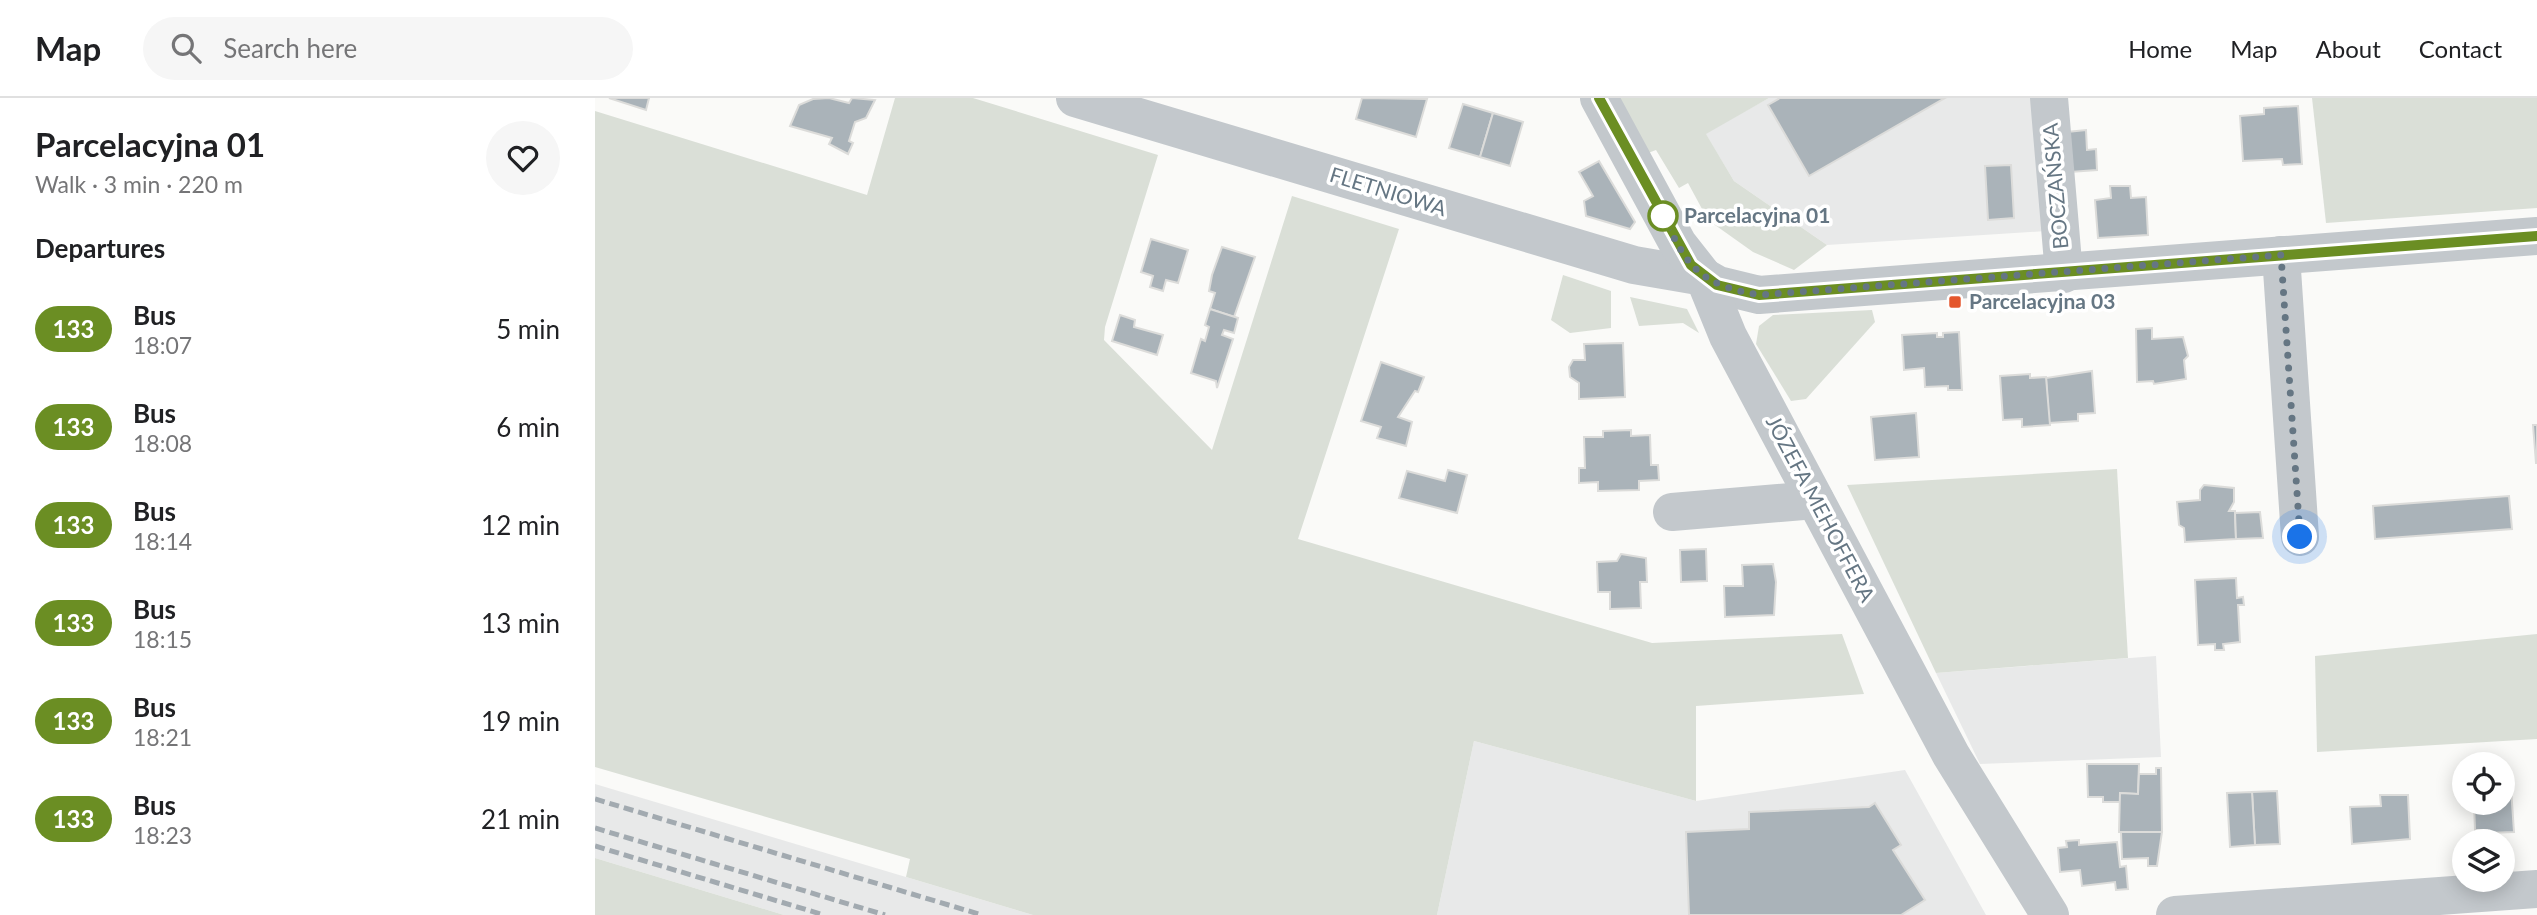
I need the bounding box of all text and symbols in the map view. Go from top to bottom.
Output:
search box [143,17,633,80]
text: Map [35,28,101,68]
icon: search [167,29,205,67]
text: Search here [223,32,357,64]
text: Home [2128,34,2192,63]
text: Map [2230,34,2278,63]
text: About [2316,34,2381,63]
text: Contact [2419,34,2502,63]
button: heart [486,121,560,195]
street label: BOCZAŃSKA [2036,121,2072,250]
text: Parcelacyjna 01 [35,124,265,164]
street label: FLETNIOWA [1327,161,1451,220]
text: Walk · 3 min · 220 m [35,170,243,198]
marker: Parcelacyjna 01 [1648,201,1678,231]
place label: Parcelacyjna 01 [1684,202,1830,227]
text: Departures [35,232,165,264]
place label: Parcelacyjna 03 [1969,288,2115,313]
marker: Parcelacyjna 03 [1947,294,1963,310]
text: Bus [133,299,176,331]
text: 5 min [496,313,560,345]
text: 133 [53,314,94,343]
text: 18:07 [133,331,192,359]
text: Bus [133,397,176,429]
text: 6 min [496,411,560,443]
street label: JÓZEFA MEHOFFERA [1762,411,1881,606]
text: 133 [53,412,94,441]
text: 18:08 [133,429,192,457]
text: Bus [133,495,176,527]
text: 12 min [481,509,560,541]
text: 133 [53,510,94,539]
your location [2282,519,2317,554]
text: 18:14 [133,527,192,555]
text: Bus [133,593,176,625]
text: 13 min [481,607,560,639]
text: 133 [53,608,94,637]
text: 18:15 [133,625,192,653]
text: Bus [133,691,176,723]
text: 19 min [481,705,560,737]
text: 133 [53,706,94,735]
text: 18:21 [133,723,192,751]
map controls [2452,752,2515,892]
button: locate [2452,752,2515,815]
text: Bus [133,789,176,821]
text: 21 min [481,803,560,835]
text: 133 [53,804,94,833]
text: 18:23 [133,821,192,849]
button: layers [2452,829,2515,892]

